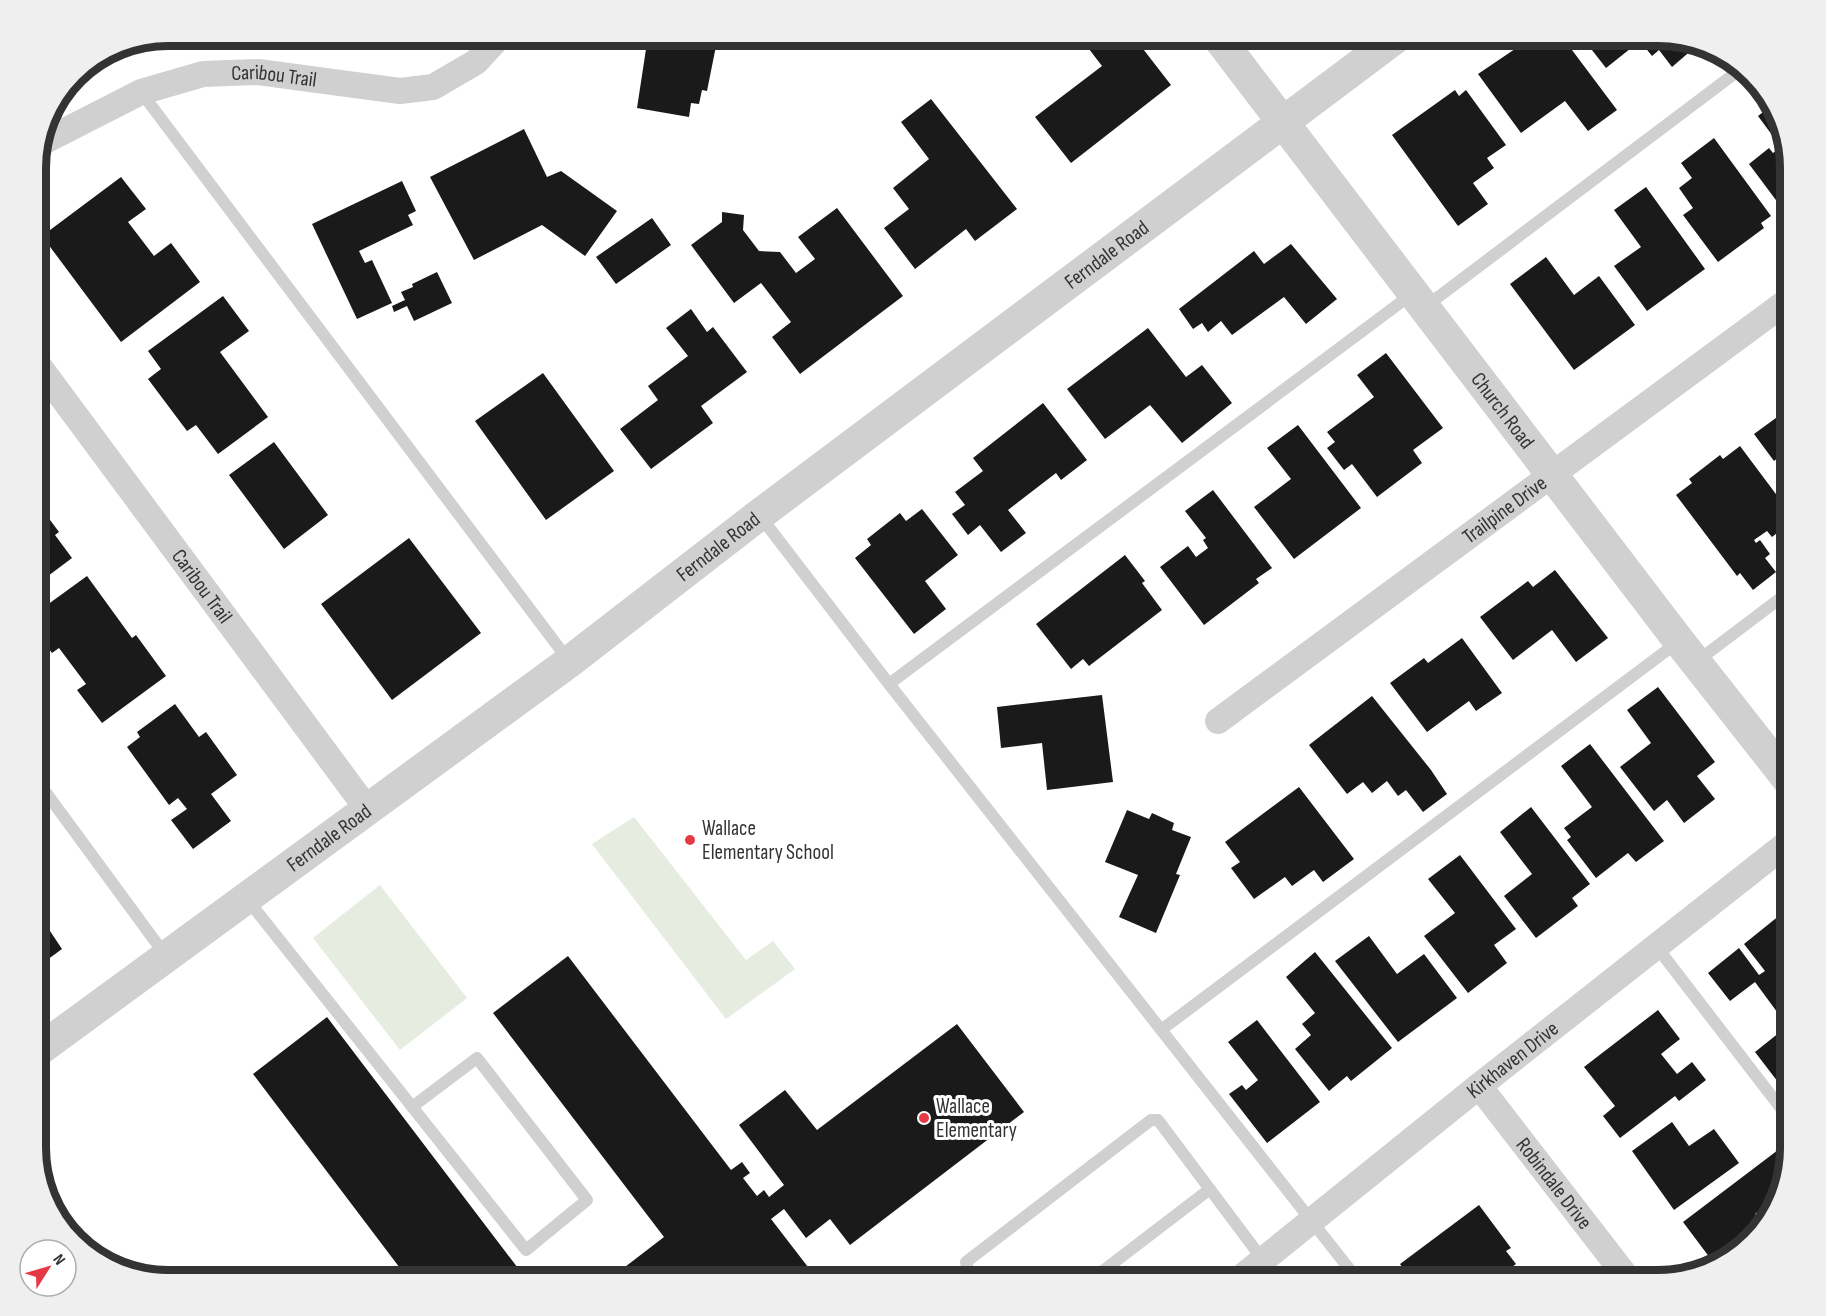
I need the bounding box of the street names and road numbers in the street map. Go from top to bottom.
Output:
street label: Caribou Trail [231,59,318,92]
street label: Ferndale Road [1060,215,1154,294]
street label: Church Road [1466,367,1540,453]
street label: Trailpine Drive [1457,470,1552,549]
street label: Ferndale Road [671,507,765,587]
street label: Caribou Trail [166,544,238,628]
street label: Ferndale Road [282,798,376,877]
street label: Kirkhaven Drive [1462,1016,1563,1103]
street label: Robindale Drive [1511,1133,1597,1234]

